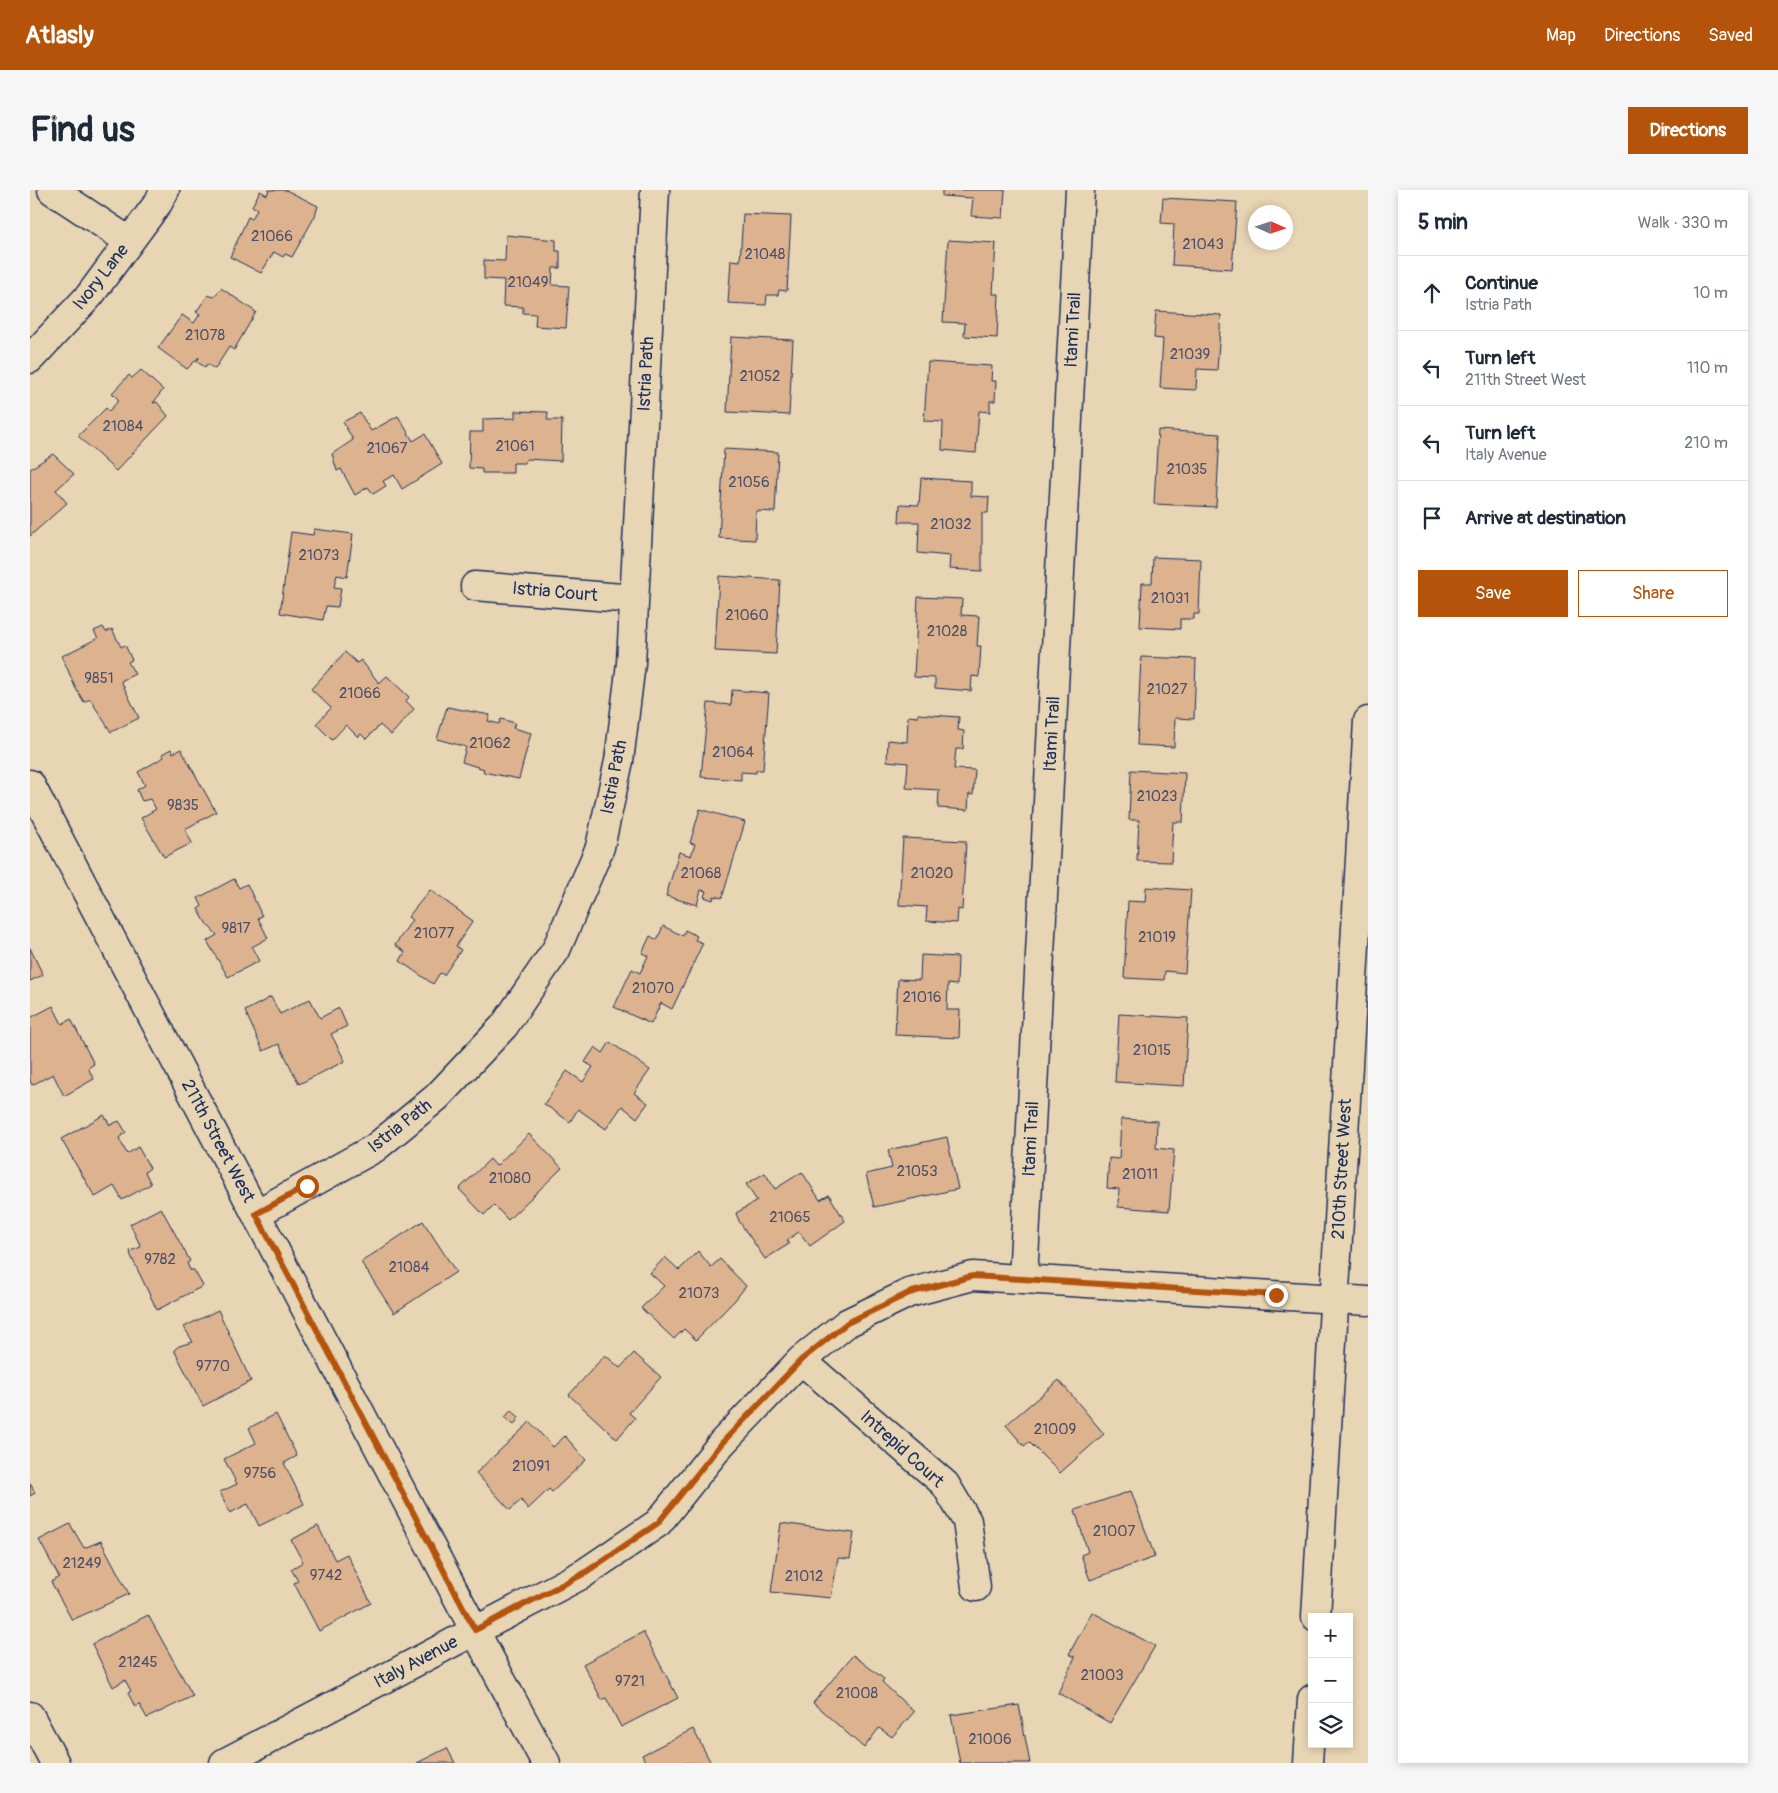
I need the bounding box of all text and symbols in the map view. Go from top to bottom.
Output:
text: Atlasly [25,21,94,50]
text: Map [1546,24,1576,47]
text: Directions [1604,24,1680,47]
text: Saved [1708,24,1753,47]
button: Directions [1628,107,1748,154]
text: Find us [30,108,135,152]
north arrow [1248,205,1293,250]
text: 5 min [1418,209,1468,236]
text: Walk · 330 m [1638,213,1728,233]
house number: 21066 [251,227,293,246]
house number: 21043 [1182,235,1224,254]
street label: Ivory Lane [68,239,134,315]
house number: 21048 [745,245,786,264]
text: Continue [1465,271,1538,295]
house number: 21049 [508,273,548,292]
icon: ahead [1418,279,1446,307]
text: 10 m [1693,283,1728,303]
street label: Itami Trail [1060,292,1086,368]
text: Istria Path [1465,295,1532,315]
house number: 21078 [185,326,225,345]
street label: Istria Path [633,336,659,412]
house number: 21039 [1170,345,1210,364]
text: Turn left [1465,346,1535,370]
icon: left [1418,354,1446,382]
text: 110 m [1687,358,1728,378]
house number: 21052 [739,367,781,386]
text: 211th Street West [1465,370,1586,390]
house number: 21084 [103,417,144,436]
text: Turn left [1465,421,1535,445]
icon: left [1418,429,1446,457]
text: 210 m [1684,433,1728,453]
house number: 21061 [495,437,535,456]
house number: 21067 [366,439,408,458]
text: Italy Avenue [1465,445,1547,465]
house number: 21035 [1167,460,1208,479]
house number: 21056 [728,473,770,492]
icon: arrive [1418,504,1446,532]
text: Arrive at destination [1465,506,1626,530]
house number: 21032 [930,515,972,534]
house number: 21073 [299,546,339,565]
button: Save [1418,570,1568,617]
button: Share [1578,570,1728,617]
street label: Istria Court [511,577,599,607]
house number: 21031 [1151,589,1189,608]
house number: 21060 [725,606,769,625]
house number: 21028 [927,622,968,641]
house number: 9851 [84,669,114,688]
house number: 21027 [1147,680,1187,699]
house number: 21066 [339,684,381,703]
street label: Itami Trail [1039,696,1065,772]
house number: 21062 [469,734,511,753]
street label: Istria Path [596,738,632,816]
house number: 21064 [712,743,754,762]
house number: 21023 [1137,787,1177,806]
house number: 9835 [167,796,199,815]
house number: 21068 [681,864,722,883]
house number: 21020 [910,864,954,883]
house number: 9817 [221,919,251,938]
house number: 21077 [414,924,454,943]
house number: 21019 [1138,928,1176,947]
house number: 21070 [632,979,674,998]
house number: 21016 [902,988,942,1007]
house number: 21015 [1133,1041,1171,1060]
street label: 211th Street West [176,1076,260,1207]
street label: Istria Path [363,1094,437,1158]
street label: 210th Street West [1327,1097,1357,1240]
street label: Itami Trail [1018,1101,1044,1177]
house number: 21053 [897,1162,938,1181]
house number: 21011 [1122,1165,1158,1184]
house number: 21080 [489,1169,531,1188]
route start [296,1175,319,1198]
house number: 21065 [769,1208,811,1227]
house number: 9782 [144,1250,176,1269]
house number: 21084 [389,1258,430,1277]
house number: 21073 [679,1284,719,1303]
route end [1265,1284,1288,1307]
house number: 9770 [196,1357,230,1376]
street label: Intrepid Court [855,1405,949,1493]
house number: 21009 [1034,1420,1076,1439]
house number: 21091 [512,1457,550,1476]
house number: 9756 [244,1464,276,1483]
house number: 21007 [1093,1522,1135,1541]
house number: 21249 [62,1554,102,1573]
house number: 9742 [310,1566,342,1585]
house number: 21012 [785,1567,823,1586]
map controls [1308,1613,1353,1748]
button: + [1308,1613,1353,1658]
street label: Italy Avenue [370,1630,462,1694]
house number: 21245 [118,1653,158,1672]
button: − [1308,1658,1353,1703]
house number: 21003 [1080,1666,1124,1685]
house number: 9721 [615,1672,645,1691]
house number: 21008 [836,1684,879,1703]
button: layers [1308,1703,1353,1748]
house number: 21006 [968,1730,1012,1749]

